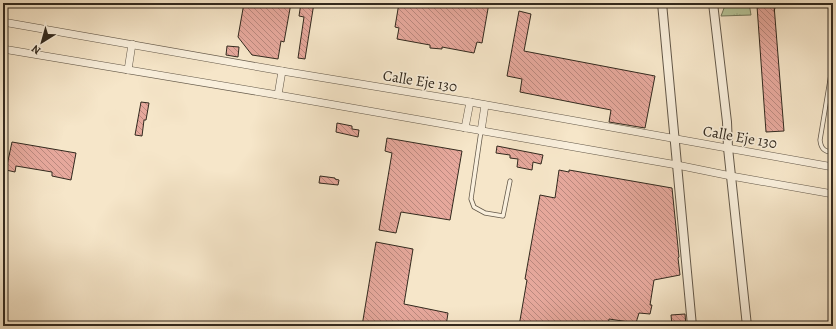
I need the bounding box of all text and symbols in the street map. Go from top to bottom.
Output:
north arrow [22,22,62,62]
text: N [29,41,44,58]
street label: Calle Eje 130 [381,65,459,97]
street label: Calle Eje 130 [701,121,779,153]

